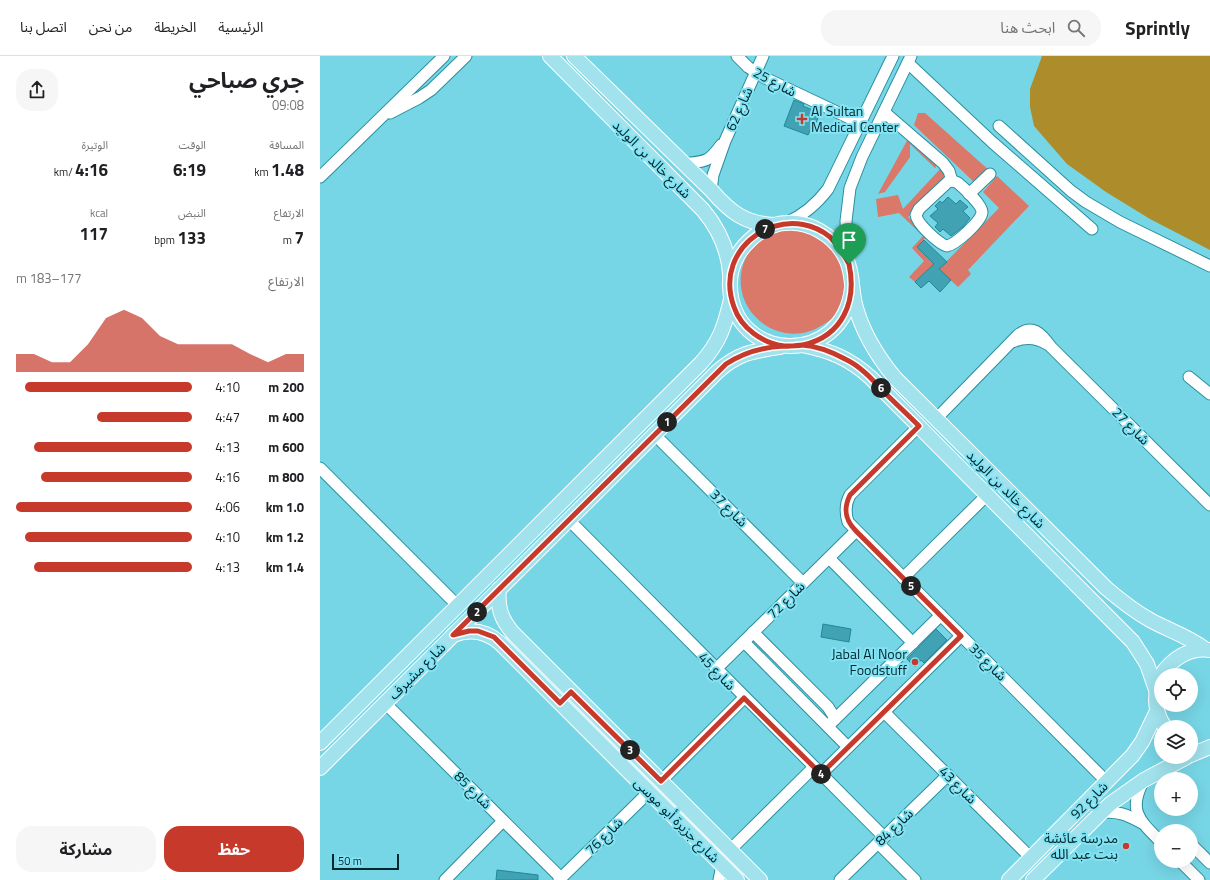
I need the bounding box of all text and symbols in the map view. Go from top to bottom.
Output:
search box [821,10,1101,46]
text: Sprintly [1125,13,1190,42]
text: اتصل بنا [20,16,67,37]
text: من نحن [89,16,132,37]
text: الخريطة [154,16,196,37]
text: الرئيسية [218,16,263,37]
text: ابحث هنا [1000,16,1055,39]
icon: search [1065,17,1087,39]
street label: شارع 25 [750,61,801,103]
text: جري صباحي [189,63,304,97]
button: share [16,69,58,111]
street label: شارع 62 [720,83,758,135]
text: 09:08 [272,95,304,115]
place label: Al Sultan Medical Center [811,100,899,137]
marker: Al Sultan Medical Center [796,113,808,125]
street label: شارع خالد بن الوليد [608,115,696,203]
text: الوتيرة [82,137,108,153]
text: الوقت [178,137,206,153]
text: المسافة [269,137,304,153]
text: 4:16 [75,157,108,183]
text: 6:19 [173,157,206,183]
text: 1.48 [271,157,304,183]
text: /km [54,164,75,180]
text: km [254,164,271,180]
text: kcal [90,205,108,221]
text: النبض [178,205,206,221]
text: الارتفاع [274,205,304,221]
pin: 7 [755,219,775,239]
text: 117 [79,221,108,247]
text: 7 [762,221,768,237]
pin [832,223,866,264]
text: 133 [177,225,206,251]
text: 7 [294,225,304,251]
icon: arrive [838,229,860,251]
text: bpm [154,232,177,248]
text: m [283,232,294,248]
text: 177–183 m [16,268,82,288]
text: الارتفاع [268,271,304,291]
text: 4:10 [215,377,240,397]
text: 200 m [268,377,304,397]
pin: 6 [871,378,891,398]
text: 6 [878,380,884,396]
street label: شارع 27 [1107,402,1155,450]
text: 4:47 [215,407,240,427]
text: 400 m [268,407,304,427]
pin: 1 [657,412,677,432]
text: 1 [664,414,670,430]
text: 4:13 [215,437,240,457]
text: 600 m [268,437,304,457]
street label: شارع خالد بن الوليد [962,445,1050,533]
text: 4:16 [215,467,240,487]
text: 800 m [268,467,304,487]
street label: شارع 37 [705,484,753,532]
text: 4:06 [215,497,240,517]
text: 1.0 km [266,497,304,517]
text: 4:10 [215,527,240,547]
text: 1.2 km [266,527,304,547]
text: 4:13 [215,557,240,577]
text: 1.4 km [266,557,304,577]
street label: شارع 72 [762,576,810,624]
pin: 5 [901,576,921,596]
text: 5 [908,578,914,594]
pin: 2 [467,602,487,622]
text: 2 [474,604,480,620]
street label: شارع مشيرف [383,637,451,705]
street label: شارع 35 [964,638,1012,686]
place label: Jabal Al Noor Foodstuff [832,643,907,680]
street label: شارع 45 [693,647,741,695]
marker: Jabal Al Noor Foodstuff [910,657,920,667]
map controls [1154,668,1198,868]
button: locate [1154,668,1198,712]
button: layers [1154,720,1198,764]
pin: 3 [620,740,640,760]
text: 3 [627,742,633,758]
street label: شارع 43 [934,761,982,809]
pin: 4 [811,764,831,784]
street label: شارع 85 [449,766,497,814]
text: 4 [818,766,824,782]
street label: شارع جزيرة أبو موسى [629,772,725,868]
button: + [1154,772,1198,816]
street label: شارع 92 [1065,776,1113,824]
street label: شارع 84 [870,803,918,851]
street label: شارع 76 [580,812,628,860]
button: − [1154,824,1198,868]
button: مشاركة [16,826,156,872]
button: حفظ [164,826,304,872]
place label: مدرسة عائشة بنت عبد الله [1044,827,1118,864]
marker: مدرسة عائشة بنت عبد الله [1121,841,1131,851]
scale bar [332,852,399,871]
text: 50 m [338,853,362,869]

